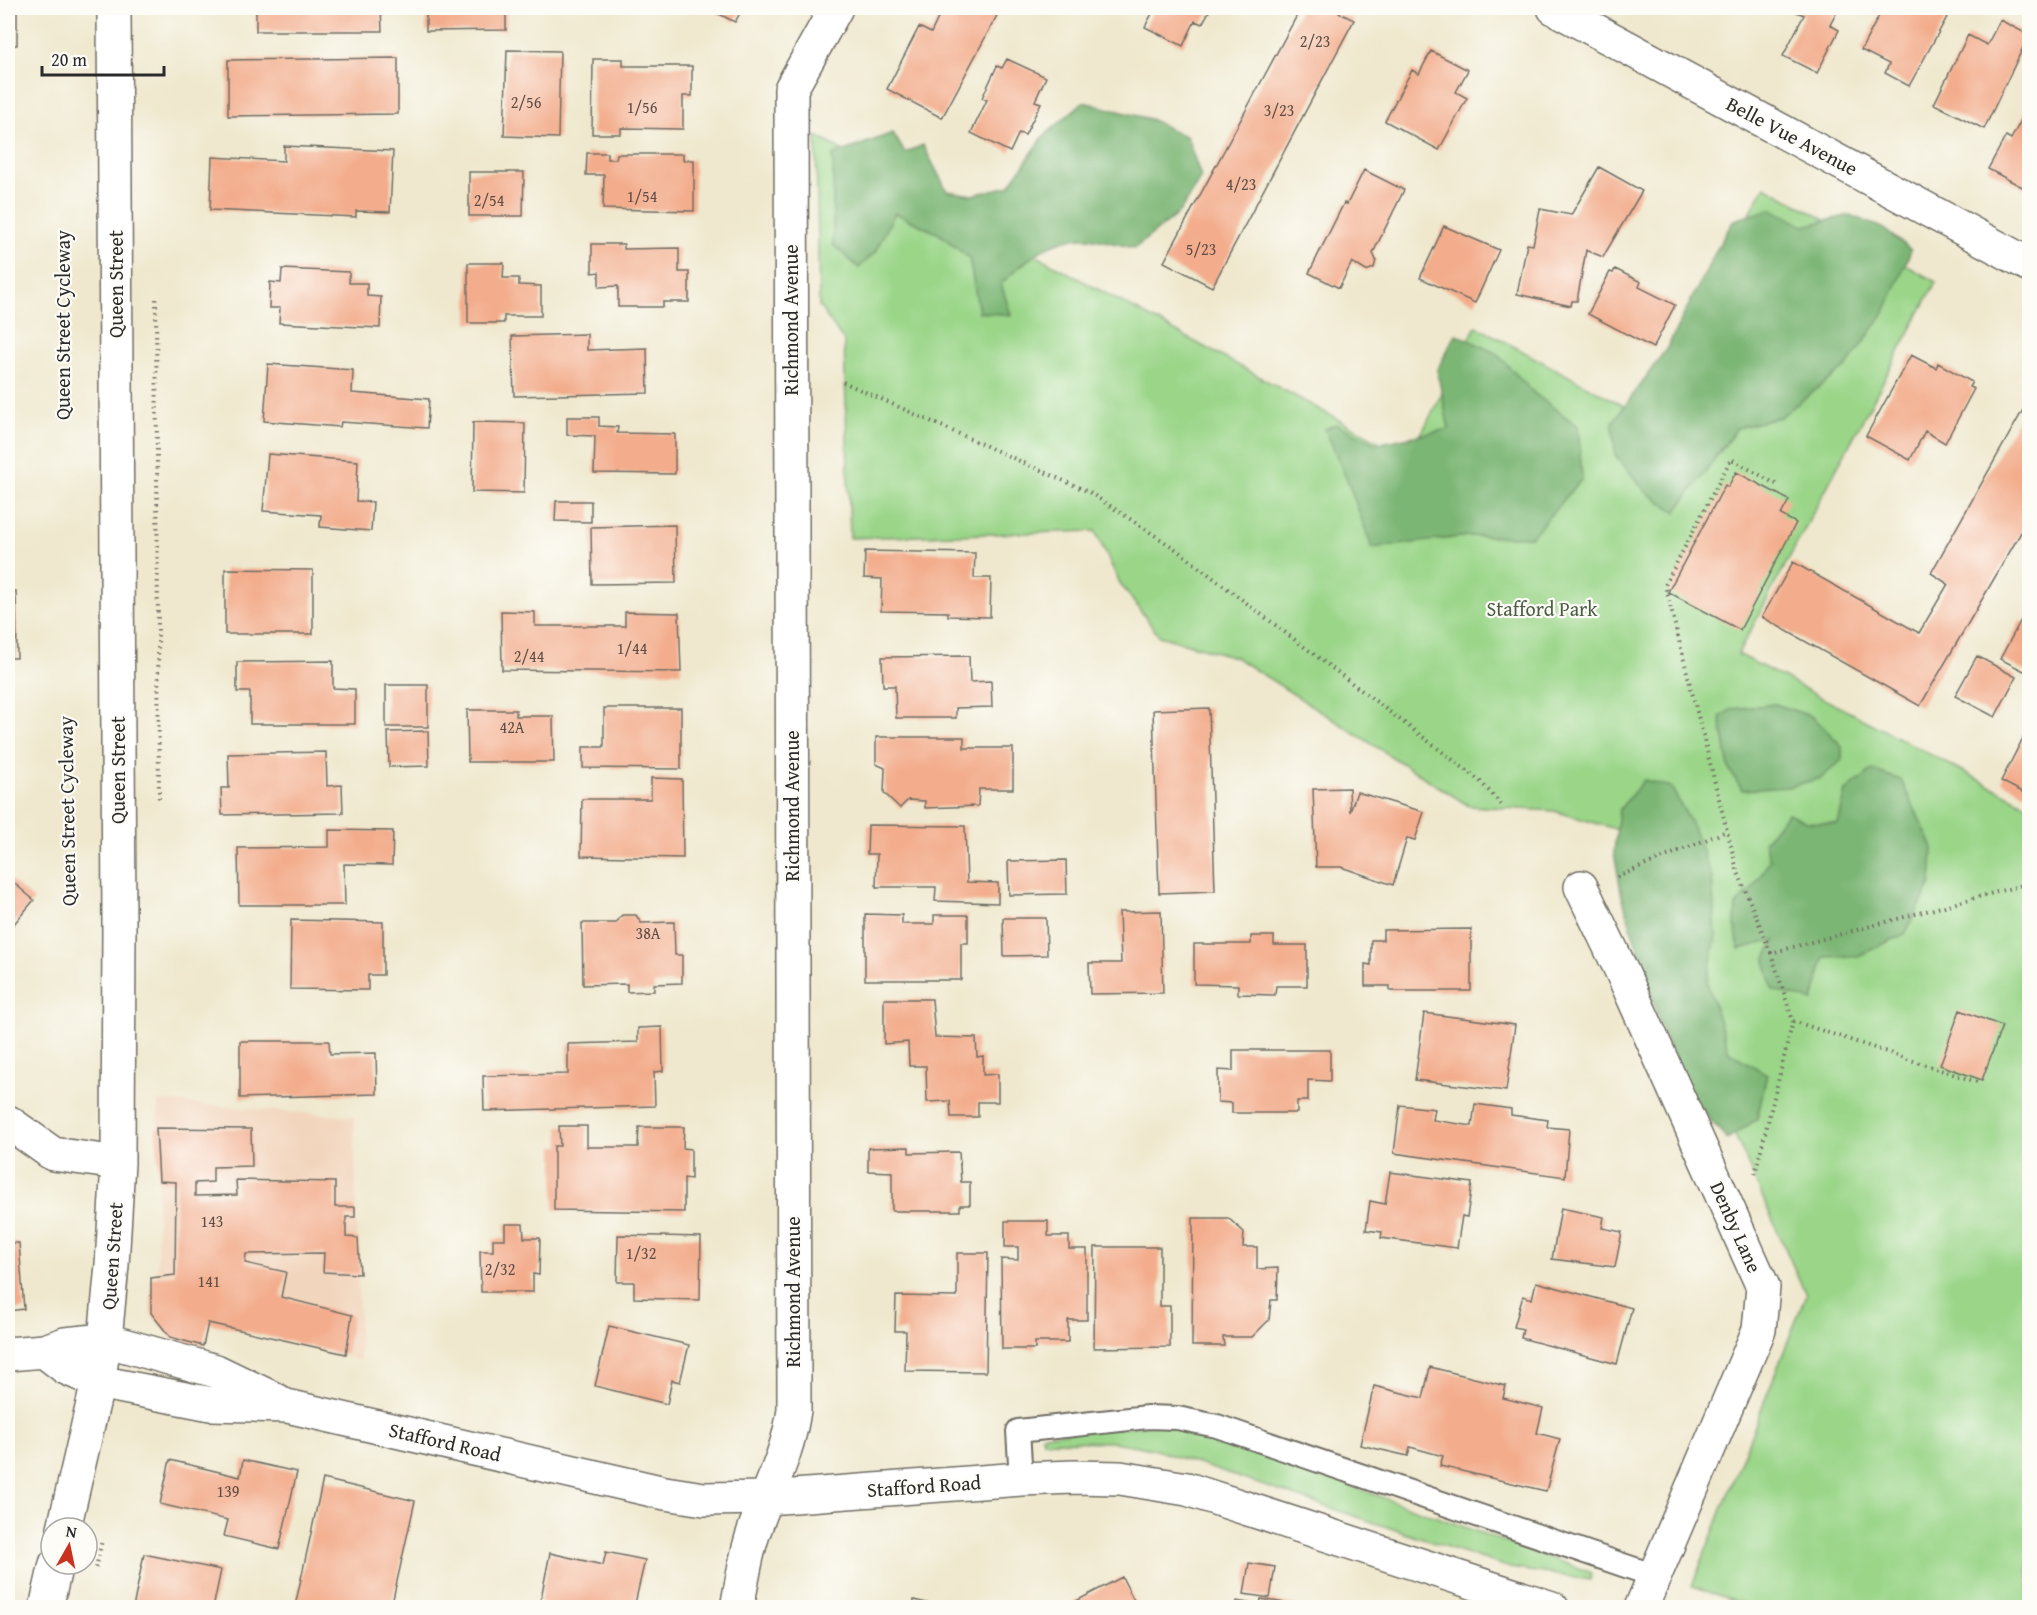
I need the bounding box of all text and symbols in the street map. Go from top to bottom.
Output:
house number: 2/23 [1300,29,1330,53]
scale bar [42,39,164,77]
text: 20 m [51,46,87,73]
street label: Belle Vue Avenue [1721,89,1863,182]
house number: 2/56 [511,90,542,114]
house number: 1/56 [627,95,658,119]
house number: 3/23 [1264,98,1294,122]
house number: 4/23 [1226,172,1256,196]
house number: 1/54 [627,184,658,208]
house number: 2/54 [474,188,505,212]
street label: Queen Street Cycleway [48,230,77,420]
street label: Queen Street [101,230,130,338]
house number: 5/23 [1186,237,1216,261]
street label: Richmond Avenue [776,244,805,396]
park label: Stafford Park [1486,594,1598,623]
house number: 1/44 [617,636,648,660]
house number: 2/44 [514,644,545,668]
house number: 42A [499,715,525,739]
street label: Queen Street Cycleway [50,716,83,906]
street label: Queen Street [103,716,132,824]
street label: Richmond Avenue [777,730,806,882]
house number: 38A [635,921,661,945]
street label: Denby Lane [1703,1176,1769,1277]
street label: Queen Street [93,1201,130,1311]
house number: 143 [200,1209,224,1233]
street label: Richmond Avenue [778,1216,807,1368]
house number: 1/32 [626,1241,656,1265]
house number: 2/32 [485,1257,515,1281]
house number: 141 [197,1269,221,1293]
street label: Stafford Road [386,1415,504,1469]
street label: Stafford Road [866,1467,982,1504]
house number: 139 [216,1479,240,1503]
north arrow [39,1516,99,1576]
text: N [64,1518,79,1544]

